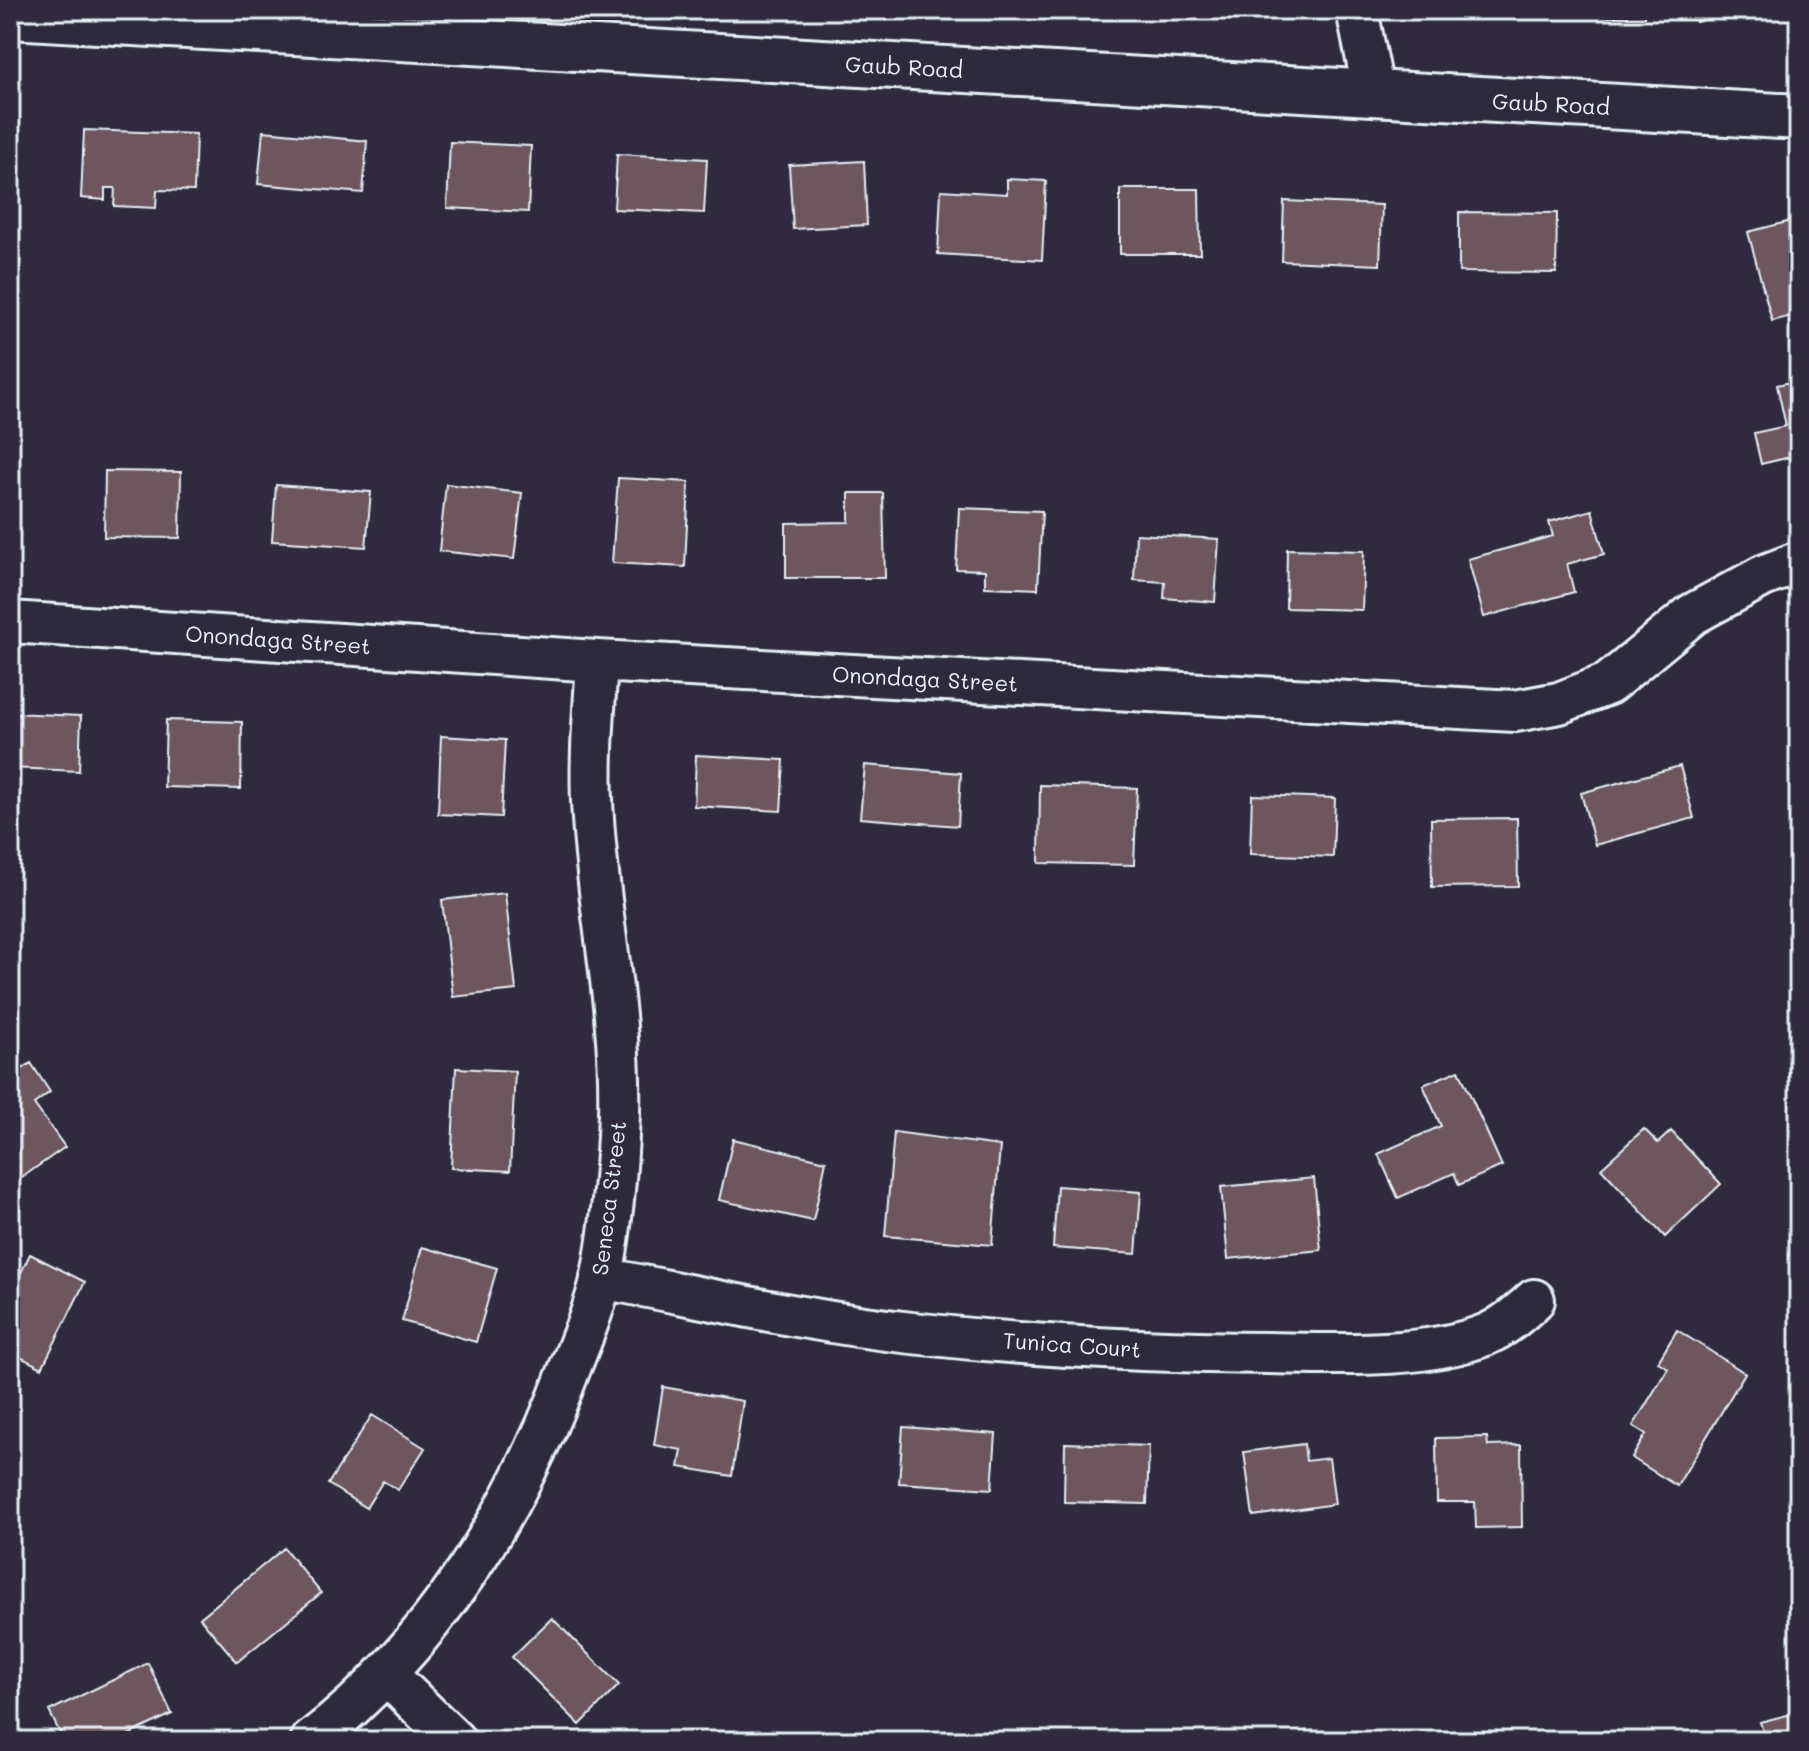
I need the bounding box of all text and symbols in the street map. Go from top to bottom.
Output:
street label: Gaub Road [844,49,964,84]
street label: Gaub Road [1491,86,1611,121]
street label: Onondaga Street [184,619,372,660]
street label: Onondaga Street [831,659,1019,698]
street label: Seneca Street [585,1119,632,1277]
street label: Tunica Court [1002,1325,1142,1364]

